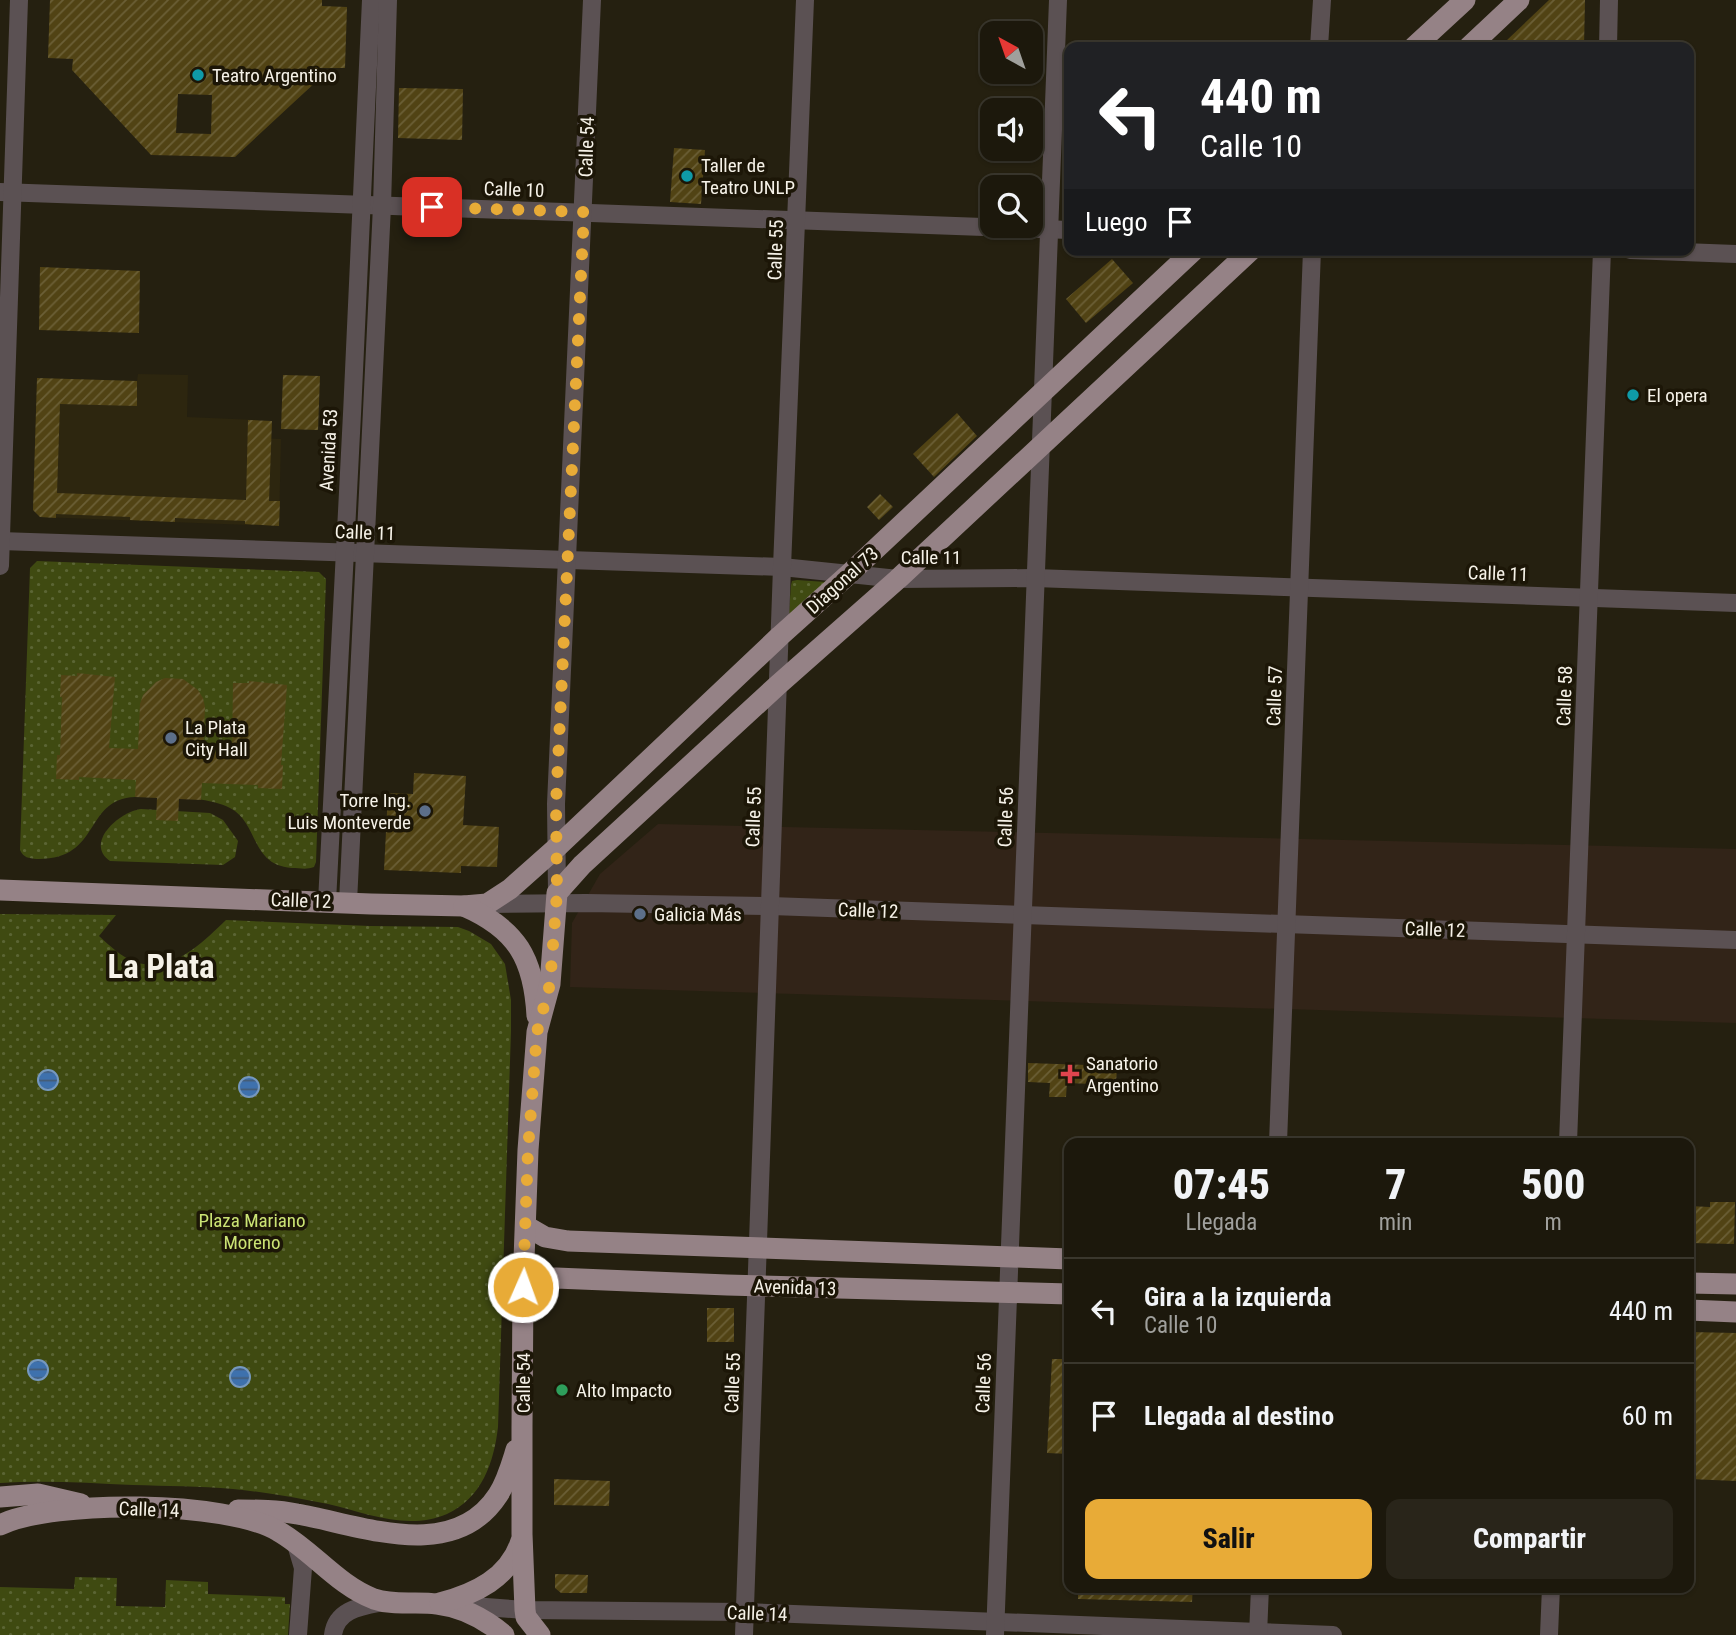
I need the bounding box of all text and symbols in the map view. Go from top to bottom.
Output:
north arrow [980,21,1043,84]
map controls [980,21,1043,238]
place label: Teatro Argentino [212,64,337,87]
marker: Teatro Argentino [190,67,206,83]
text: 440 m [1200,68,1322,125]
icon: left [1085,70,1176,161]
button: sound [980,98,1043,161]
street label: Calle 54 [574,116,599,178]
text: Calle 10 [1200,127,1302,165]
place label: Taller de Teatro UNLP [701,154,795,199]
marker: Taller de Teatro UNLP [679,168,695,184]
button: search [980,175,1043,238]
pin [402,177,462,237]
street label: Calle 10 [483,177,545,202]
icon: arrive [413,188,451,226]
icon: arrive [1161,203,1199,241]
text: Luego [1085,207,1147,237]
street label: Calle 55 [763,219,788,281]
place label: El opera [1647,384,1708,407]
marker: El opera [1625,387,1641,403]
street label: Avenida 53 [315,408,342,492]
street label: Calle 11 [334,520,396,545]
street label: Diagonal 73 [802,542,883,619]
street label: Calle 11 [901,546,961,569]
street label: Calle 11 [1467,561,1529,586]
street label: Calle 57 [1262,665,1287,727]
street label: Calle 58 [1552,665,1577,727]
place label: La Plata City Hall [185,716,248,761]
marker: La Plata City Hall [163,730,179,746]
street label: Calle 55 [741,786,766,848]
street label: Calle 56 [993,786,1018,848]
place label: Torre Ing. Luis Monteverde [287,789,411,834]
marker: Torre Ing. Luis Monteverde [417,803,433,819]
street label: Calle 12 [270,888,332,913]
street label: Calle 12 [837,898,899,923]
place label: Galicia Más [654,903,742,926]
marker: Galicia Más [632,906,648,922]
street label: Calle 12 [1404,917,1466,942]
district label: La Plata [107,947,215,986]
place label: Sanatorio Argentino [1086,1052,1159,1097]
marker: Sanatorio Argentino [1060,1064,1080,1084]
text: 07:45 [1173,1160,1270,1209]
text: 7 [1385,1160,1406,1209]
text: 500 [1521,1160,1585,1209]
park label: Plaza Mariano Moreno [198,1209,306,1254]
text: Llegada [1185,1209,1257,1236]
text: min [1379,1209,1412,1236]
text: m [1545,1209,1562,1236]
position arrow [486,1250,560,1324]
street label: Avenida 13 [753,1275,837,1300]
text: Gira a la izquierda [1144,1282,1332,1312]
icon: left [1085,1292,1123,1330]
text: 440 m [1609,1296,1673,1326]
text: Calle 10 [1144,1312,1217,1339]
street label: Calle 55 [720,1352,745,1414]
street label: Calle 56 [971,1352,996,1414]
street label: Calle 54 [512,1353,535,1413]
place label: Alto Impacto [576,1379,672,1402]
marker: Alto Impacto [554,1382,570,1398]
icon: arrive [1085,1397,1123,1435]
text: Llegada al destino [1144,1401,1334,1431]
text: 60 m [1622,1401,1673,1431]
street label: Calle 14 [118,1497,180,1522]
button: Salir [1085,1499,1372,1579]
button: Compartir [1386,1499,1673,1579]
street label: Calle 14 [726,1601,788,1626]

